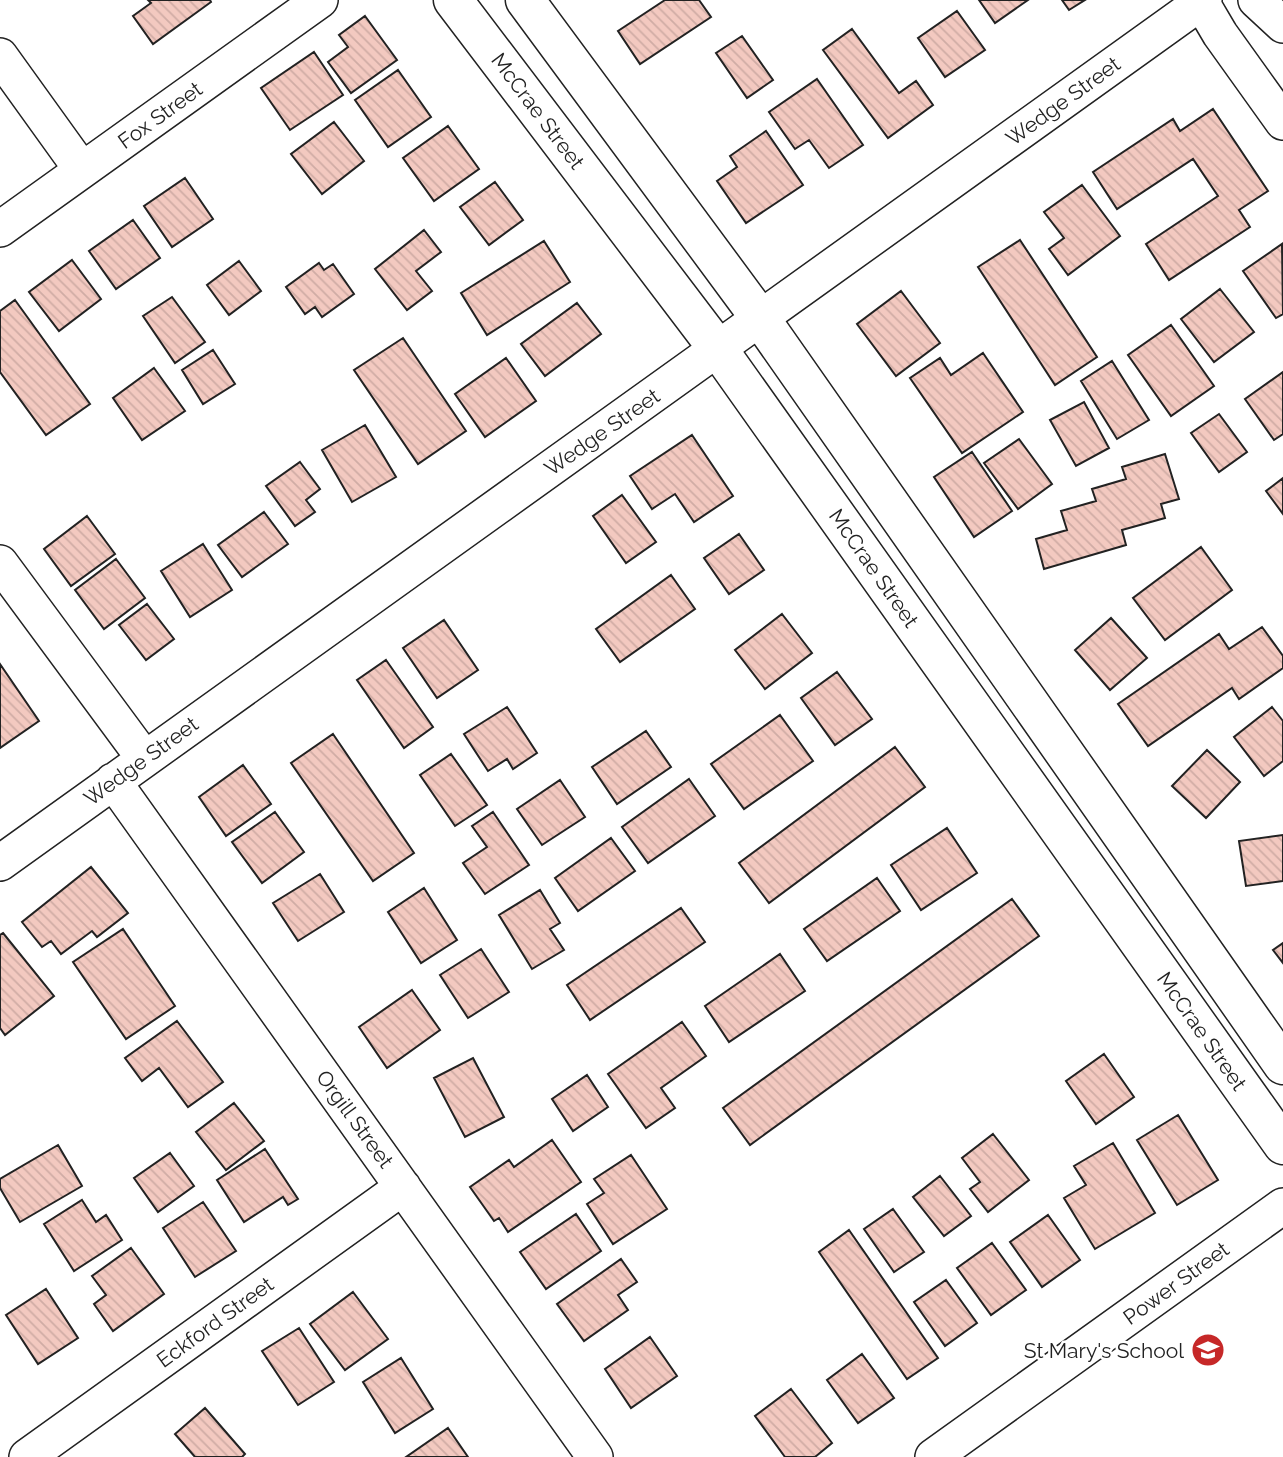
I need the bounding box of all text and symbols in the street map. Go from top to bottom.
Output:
street label: McCrae Street [486,48,590,174]
street label: Wedge Street [1001,51,1125,151]
street label: Fox Street [113,76,207,154]
street label: Wedge Street [540,383,664,481]
street label: McCrae Street [824,504,924,632]
street label: Wedge Street [79,711,203,811]
street label: McCrae Street [1152,967,1252,1095]
street label: Orgill Street [311,1065,399,1173]
street label: Power Street [1118,1236,1234,1330]
street label: Eckford Street [152,1271,278,1373]
school or university icon: St Mary's School [1189,1331,1227,1369]
place label: St Mary's School [1024,1338,1184,1363]

